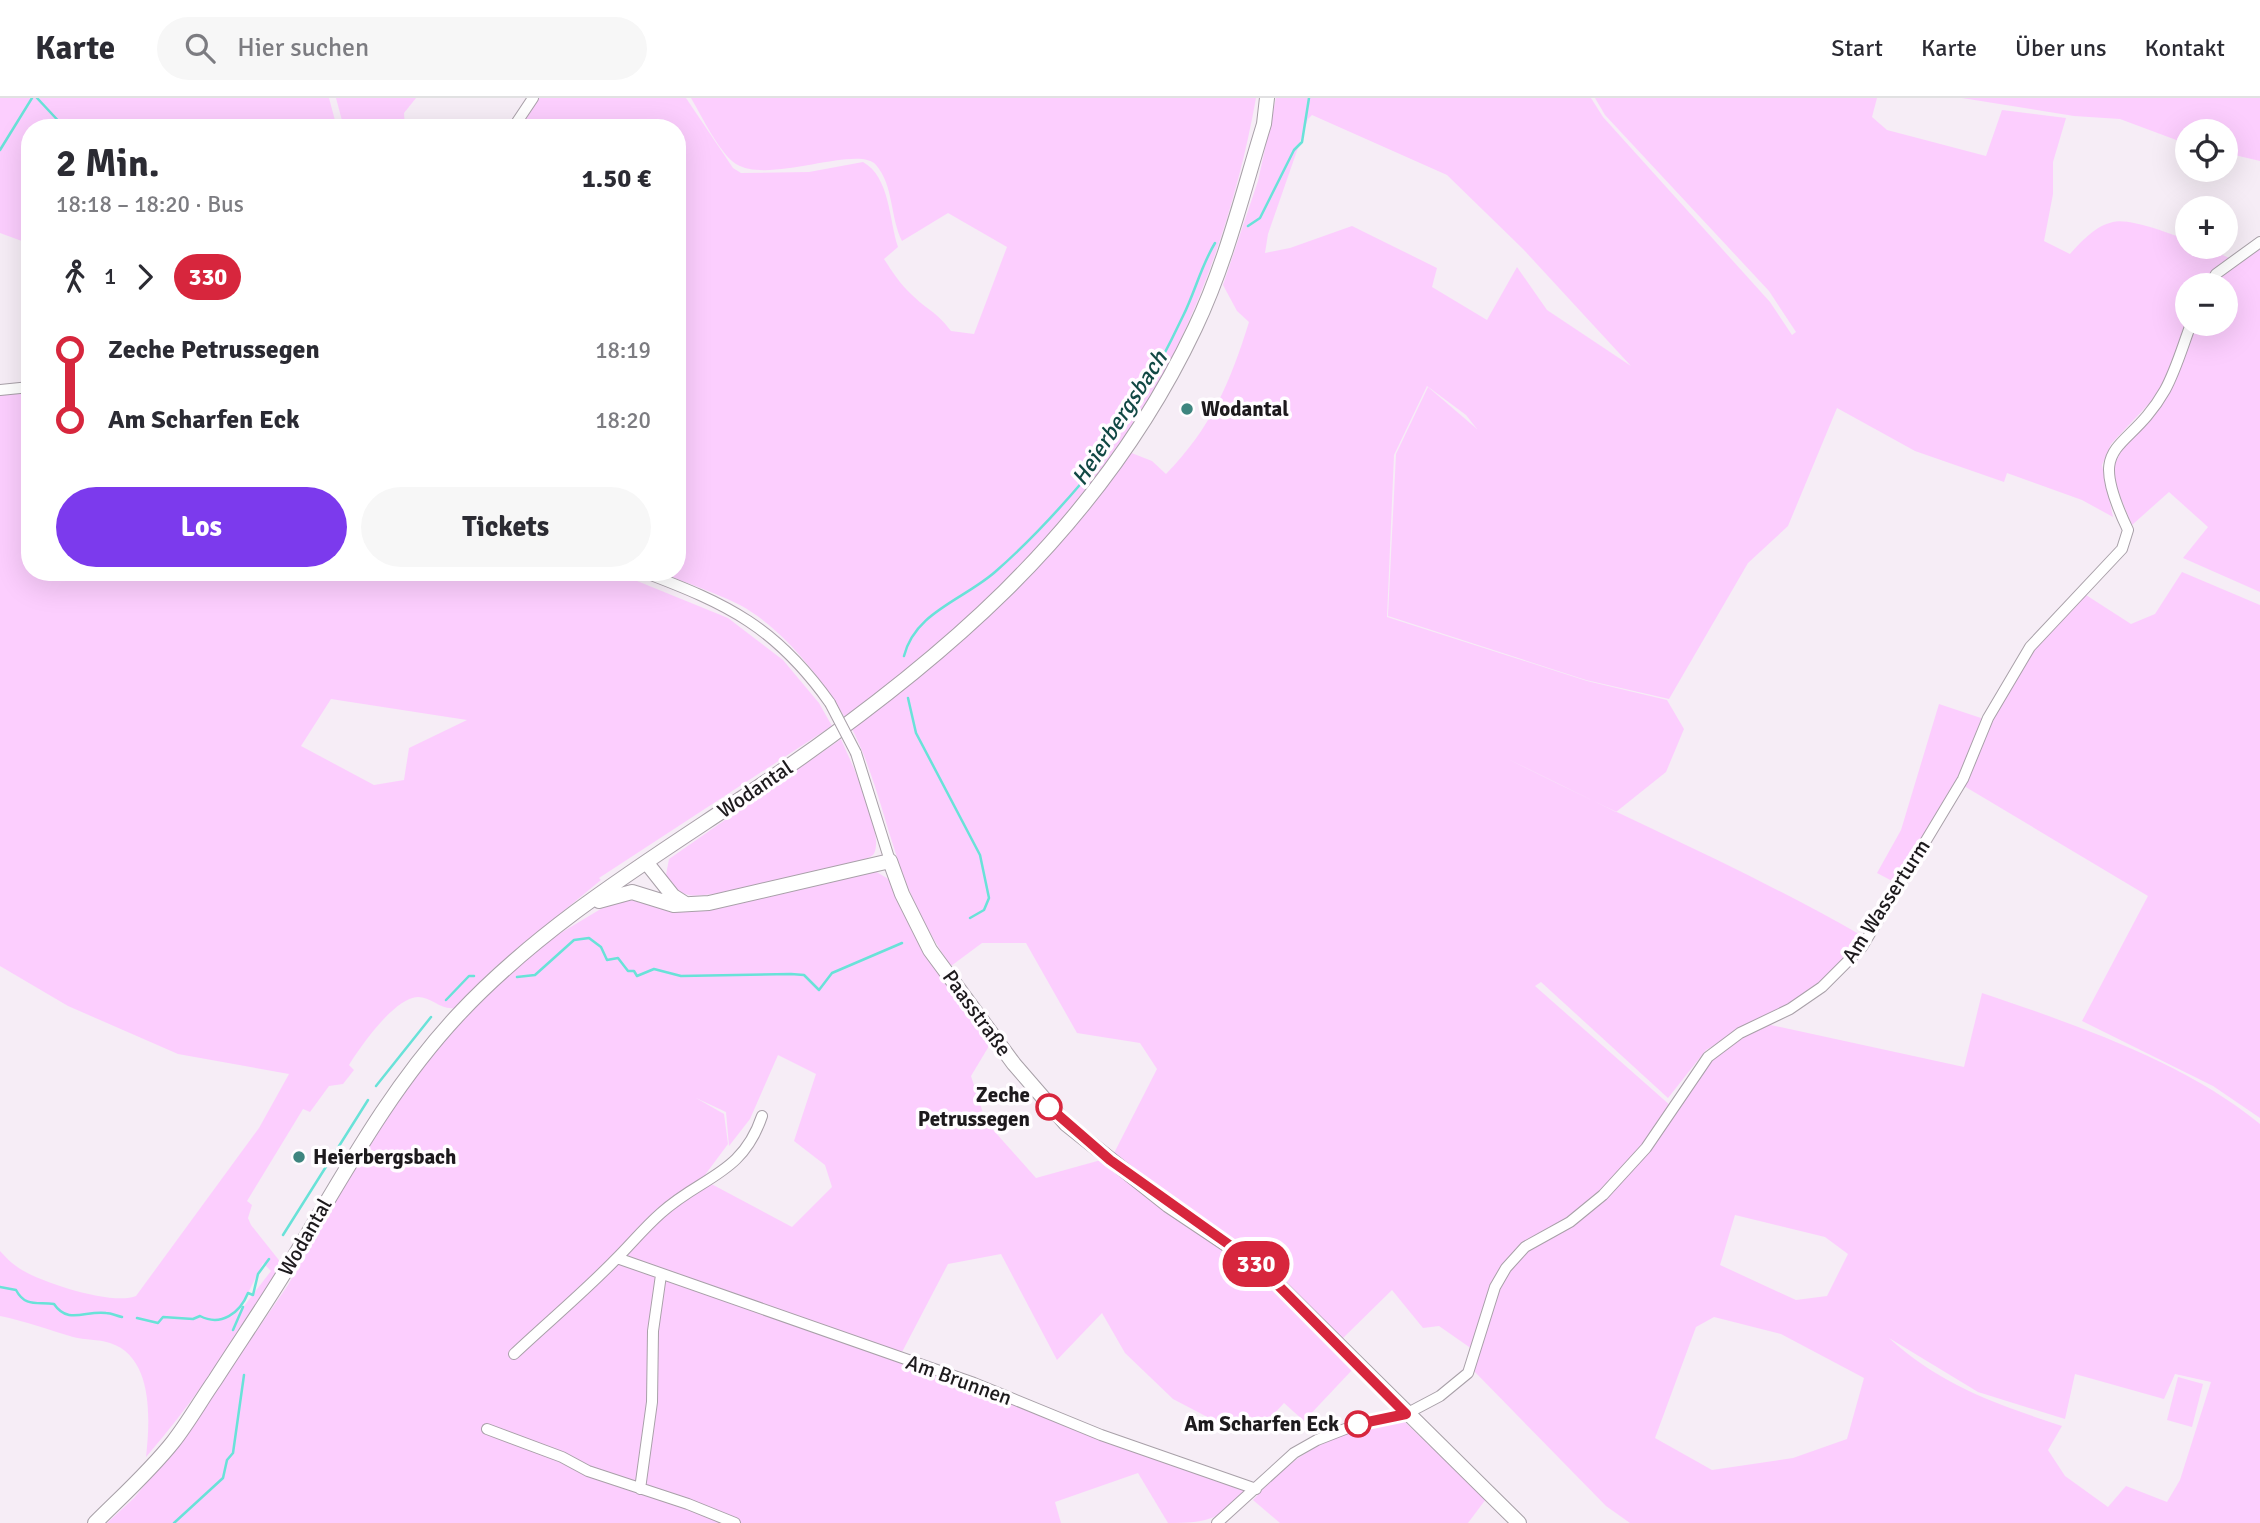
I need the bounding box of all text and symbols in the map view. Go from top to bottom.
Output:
search box [157,17,647,80]
text: Karte [35,28,115,69]
icon: search [181,29,219,67]
text: Hier suchen [237,32,369,64]
text: Start [1831,33,1883,63]
text: Karte [1921,33,1977,63]
text: Über uns [2015,33,2107,63]
text: Kontakt [2145,33,2225,63]
map controls [2175,119,2238,336]
button: locate [2175,119,2238,182]
text: 2 Min. [56,140,160,187]
text: 1.50 € [582,163,651,195]
text: 18:18 – 18:20 · Bus [56,190,244,219]
button: + [2175,196,2238,259]
icon: walk [56,258,94,296]
icon: forward [126,258,164,296]
text: 1 [104,262,116,291]
text: 330 [188,262,227,292]
button: − [2175,273,2238,336]
text: Zeche Petrussegen [108,334,320,366]
text: 18:19 [595,336,651,365]
water label: Heierbergsbach [1065,344,1174,491]
place label: Wodantal [1201,396,1289,422]
marker: Wodantal [1179,401,1195,417]
text: Am Scharfen Eck [108,404,300,436]
text: 18:20 [595,406,651,435]
button: Los [56,487,347,567]
button: Tickets [361,487,651,567]
street label: Wodantal [712,754,798,824]
street label: Am Wasserturm [1836,834,1936,968]
street label: Paasstraße [937,965,1017,1061]
place label: Zeche Petrussegen [918,1082,1030,1132]
marker: Zeche Petrussegen [1036,1094,1062,1120]
place label: Heierbergsbach [313,1144,456,1170]
marker: Heierbergsbach [291,1149,307,1165]
street label: Wodantal [272,1194,338,1280]
line badge: 330 [1216,1241,1296,1287]
text: 330 [1237,1249,1275,1279]
street label: Am Brunnen [903,1349,1015,1411]
place label: Am Scharfen Eck [1184,1411,1339,1437]
marker: Am Scharfen Eck [1345,1411,1371,1437]

